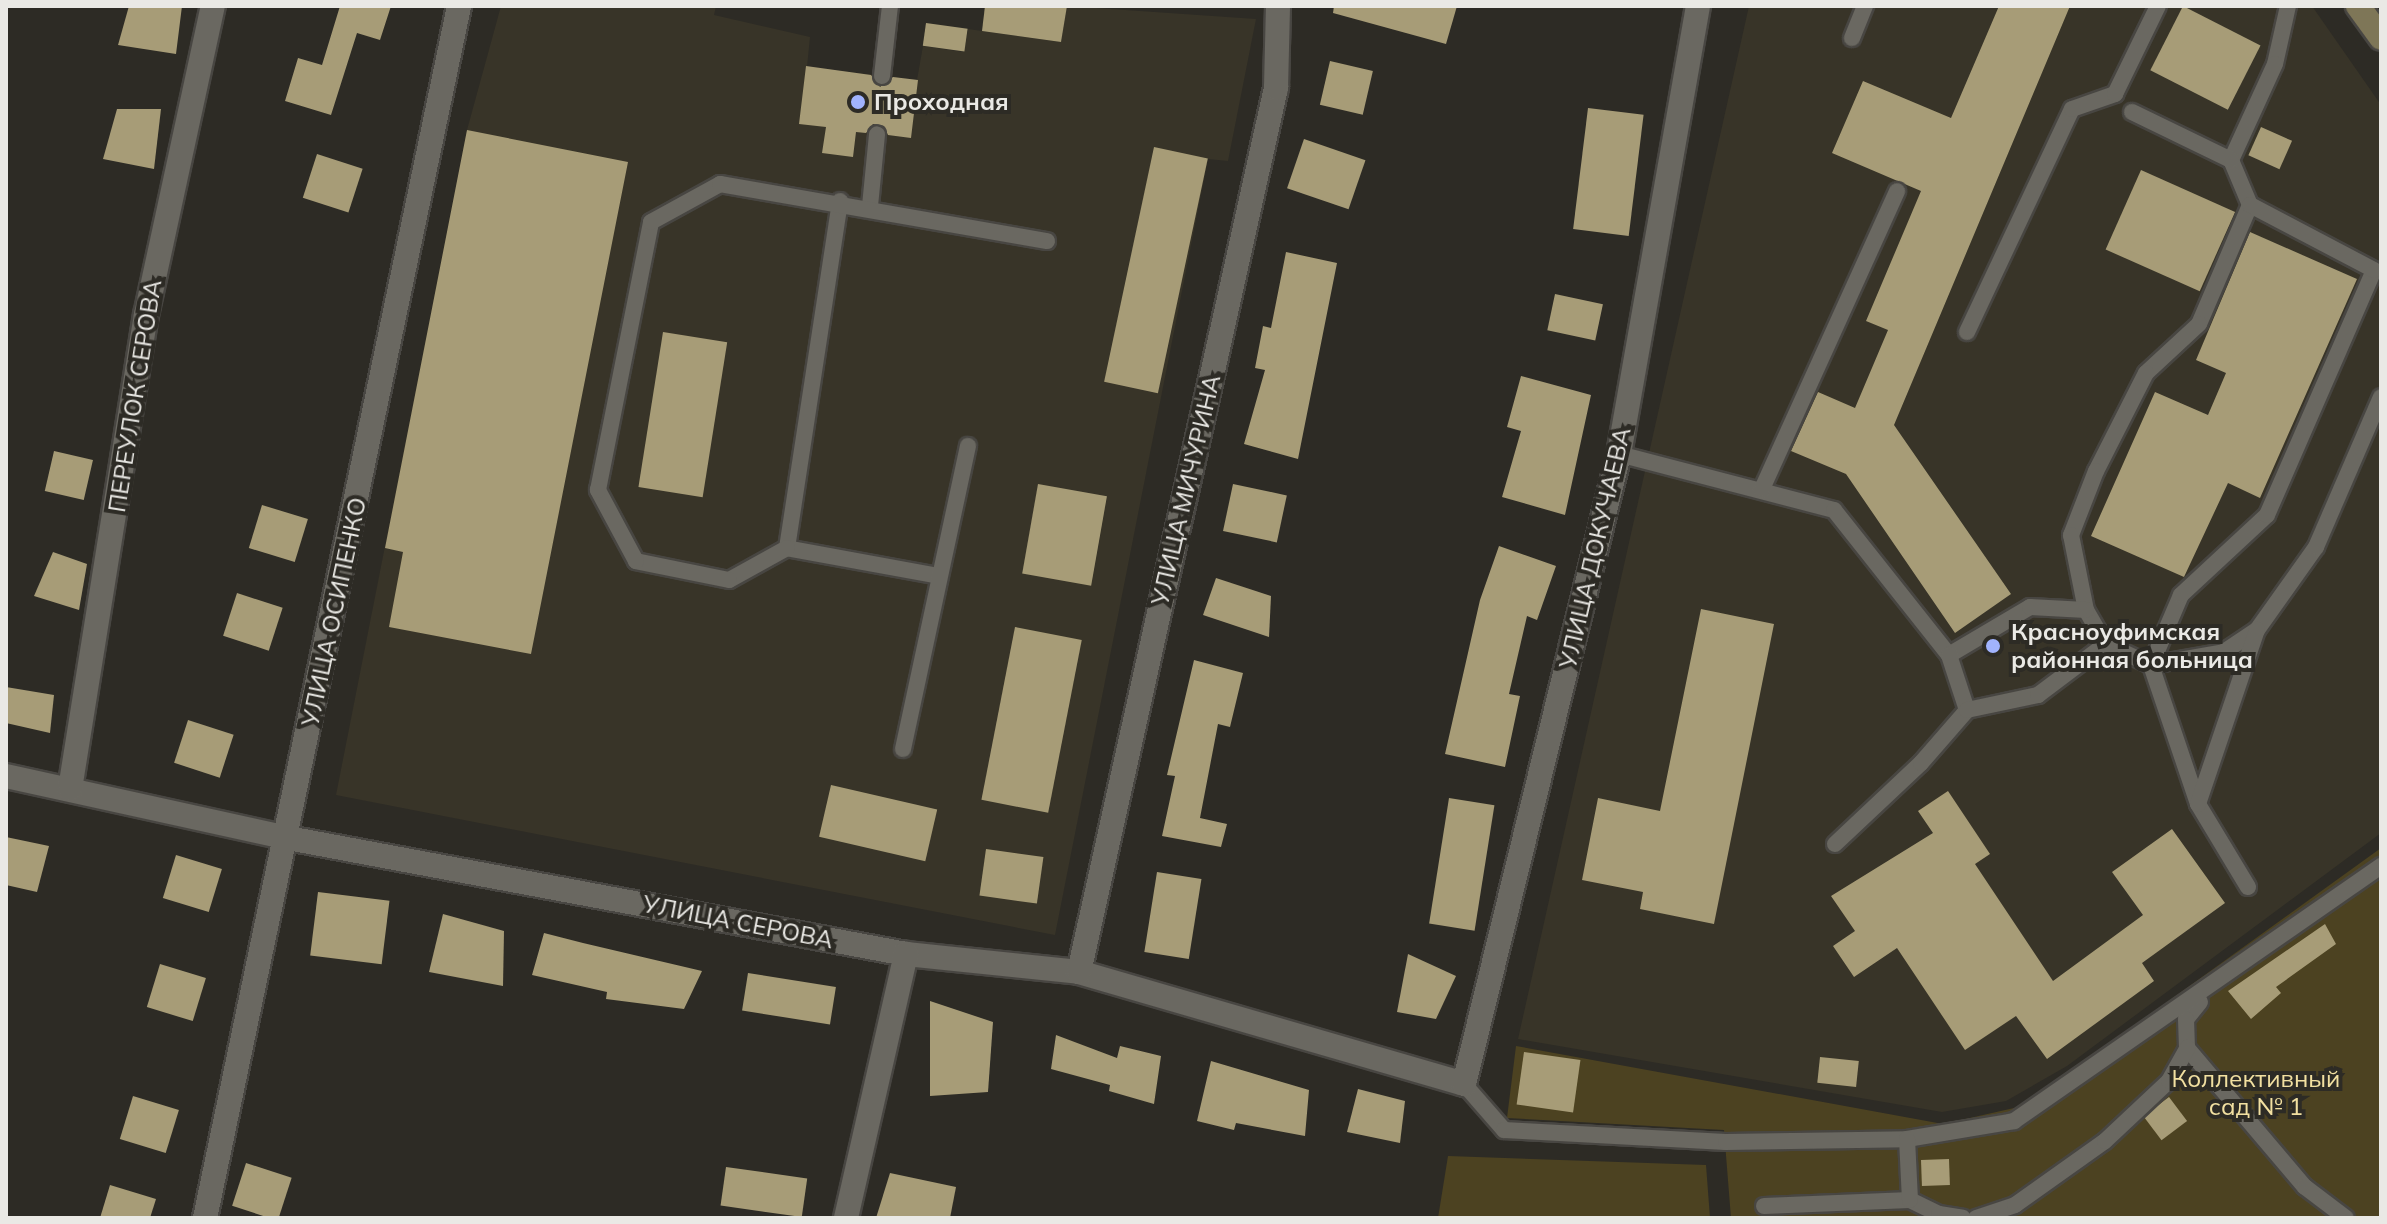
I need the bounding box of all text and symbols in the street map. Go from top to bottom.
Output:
place label: Проходная [874,88,1009,116]
marker: Проходная [849,93,867,111]
street label: ПЕРЕУЛОК СЕРОВА [102,278,168,514]
street label: УЛИЦА МИЧУРИНА [1145,372,1227,608]
street label: УЛИЦА ДОКУЧАЕВА [1553,424,1637,672]
street label: УЛИЦА ОСИПЕНКО [296,495,372,729]
place label: Красноуфимская районная больница [2011,618,2253,674]
marker: Красноуфимская районная больница [1982,635,2004,657]
street label: УЛИЦА СЕРОВА [640,889,836,955]
park label: Коллективный сад № 1 [2172,1065,2340,1121]

